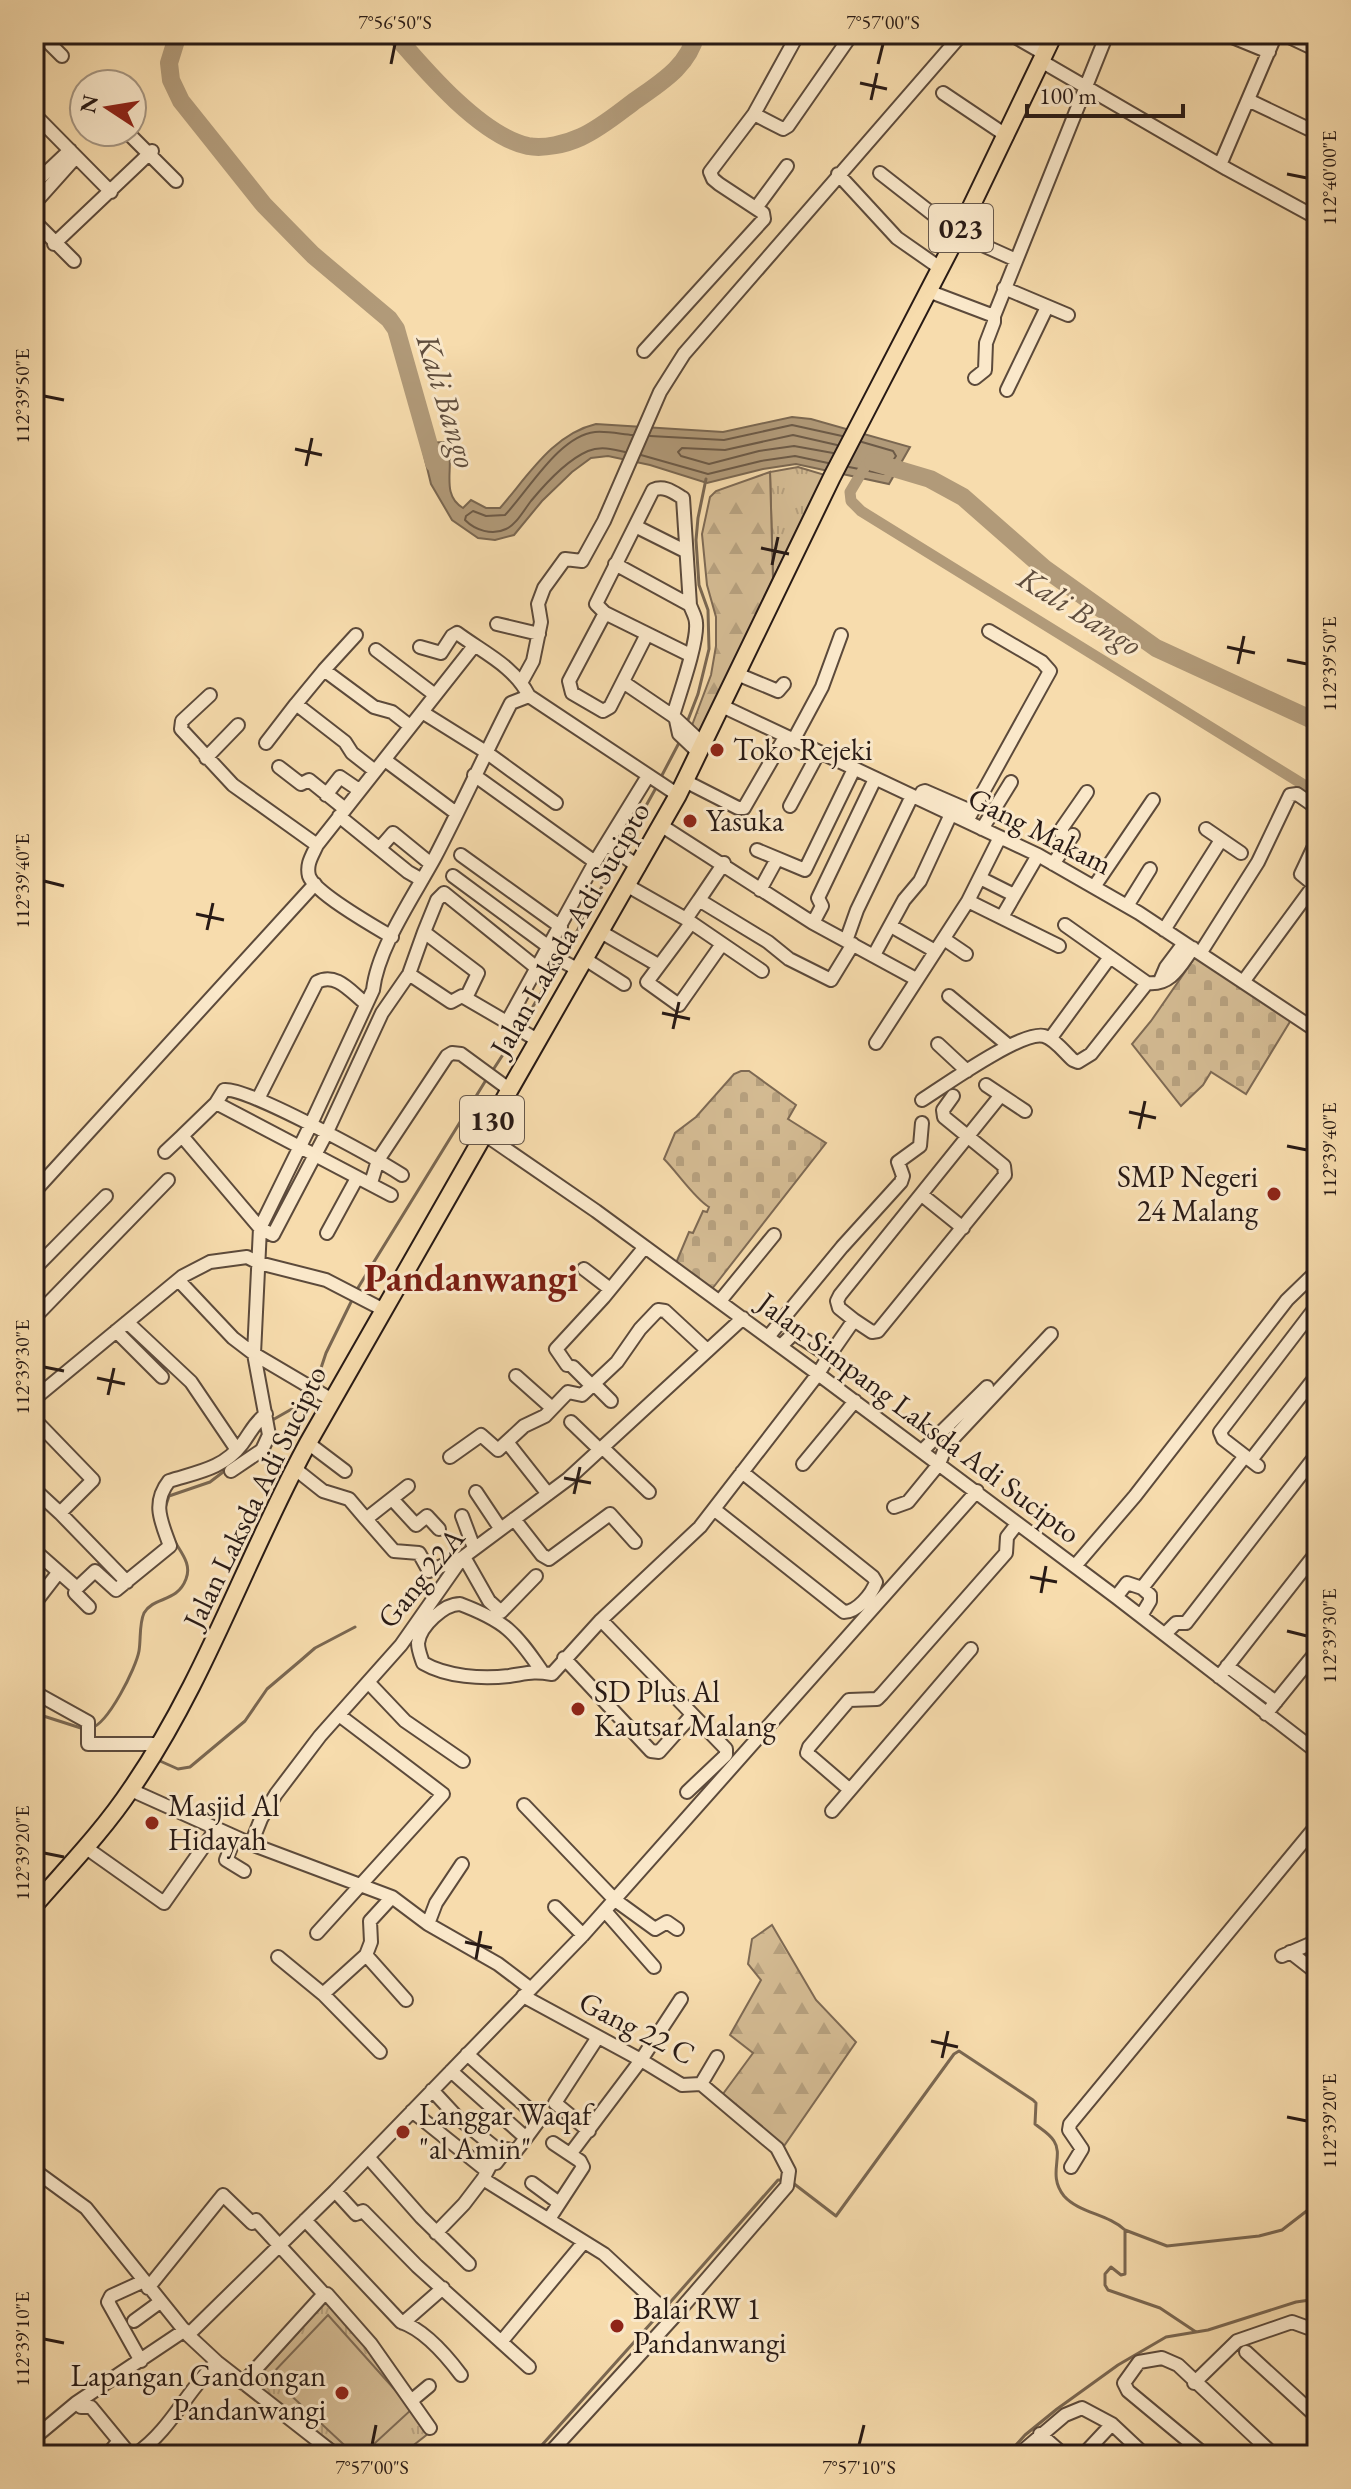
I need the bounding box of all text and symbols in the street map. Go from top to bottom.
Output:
text: 7°56'50"S [358,9,432,35]
text: 7°57'00"S [846,9,920,35]
north arrow [68,68,148,148]
scale bar [1027,68,1183,118]
text: 100 m [1039,80,1097,111]
text: N [73,92,105,116]
text: 112°40'00"E [1316,131,1342,225]
road number: 023 [929,204,993,252]
water label: Kali Bango [406,328,487,473]
text: 112°39'50"E [9,349,35,443]
water label: Kali Bango [1009,556,1150,665]
text: 112°39'50"E [1316,617,1342,711]
place label: Toko Rejeki [733,730,872,769]
marker: Toko Rejeki [708,741,726,759]
street label: Gang Makam [962,778,1119,883]
street label: Jalan Laksda Adi Sucipto [479,794,658,1066]
place label: Yasuka [706,801,784,840]
marker: Yasuka [681,812,699,830]
text: 112°39'40"E [9,834,35,928]
road number: 130 [460,1096,524,1144]
text: 112°39'40"E [1316,1103,1342,1197]
place label: SMP Negeri 24 Malang [1117,1157,1259,1230]
marker: SMP Negeri 24 Malang [1265,1185,1283,1203]
district label: Pandanwangi [364,1253,578,1302]
street label: Jalan Simpang Laksda Adi Sucipto [748,1282,1089,1552]
text: 112°39'30"E [9,1320,35,1414]
street label: Jalan Laksda Adi Sucipto [173,1359,335,1637]
street label: Gang 22A [368,1519,473,1636]
text: 112°39'30"E [1316,1589,1342,1683]
place label: SD Plus Al Kautsar Malang [594,1672,777,1745]
marker: SD Plus Al Kautsar Malang [569,1700,587,1718]
place label: Masjid Al Hidayah [168,1786,279,1859]
text: 112°39'20"E [9,1806,35,1900]
marker: Masjid Al Hidayah [143,1814,161,1832]
street label: Gang 22 C [573,1982,702,2073]
text: 112°39'20"E [1316,2074,1342,2168]
place label: Langgar Waqaf "al Amin" [419,2095,595,2168]
marker: Langgar Waqaf "al Amin" [394,2123,412,2141]
place label: Balai RW 1 Pandanwangi [633,2289,786,2362]
text: 112°39'10"E [9,2292,35,2386]
marker: Balai RW 1 Pandanwangi [608,2317,626,2335]
place label: Lapangan Gandongan Pandanwangi [70,2356,326,2429]
marker: Lapangan Gandongan Pandanwangi [333,2384,351,2402]
text: 7°57'00"S [335,2454,409,2480]
text: 7°57'10"S [822,2454,896,2480]

